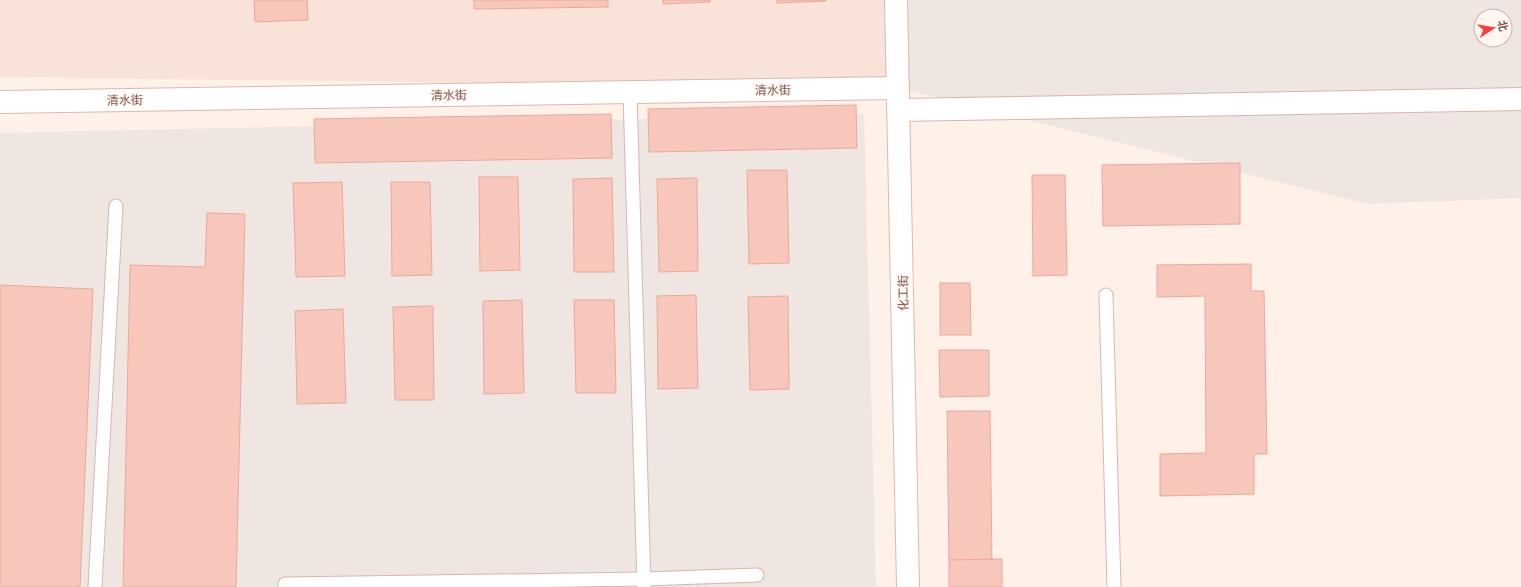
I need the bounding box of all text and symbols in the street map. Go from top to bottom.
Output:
north arrow [1473,8,1513,48]
text: 北 [1495,19,1512,33]
street label: 清水街 [755,81,791,99]
street label: 清水街 [431,86,467,104]
street label: 清水街 [107,91,143,109]
street label: 化工街 [894,275,912,311]

